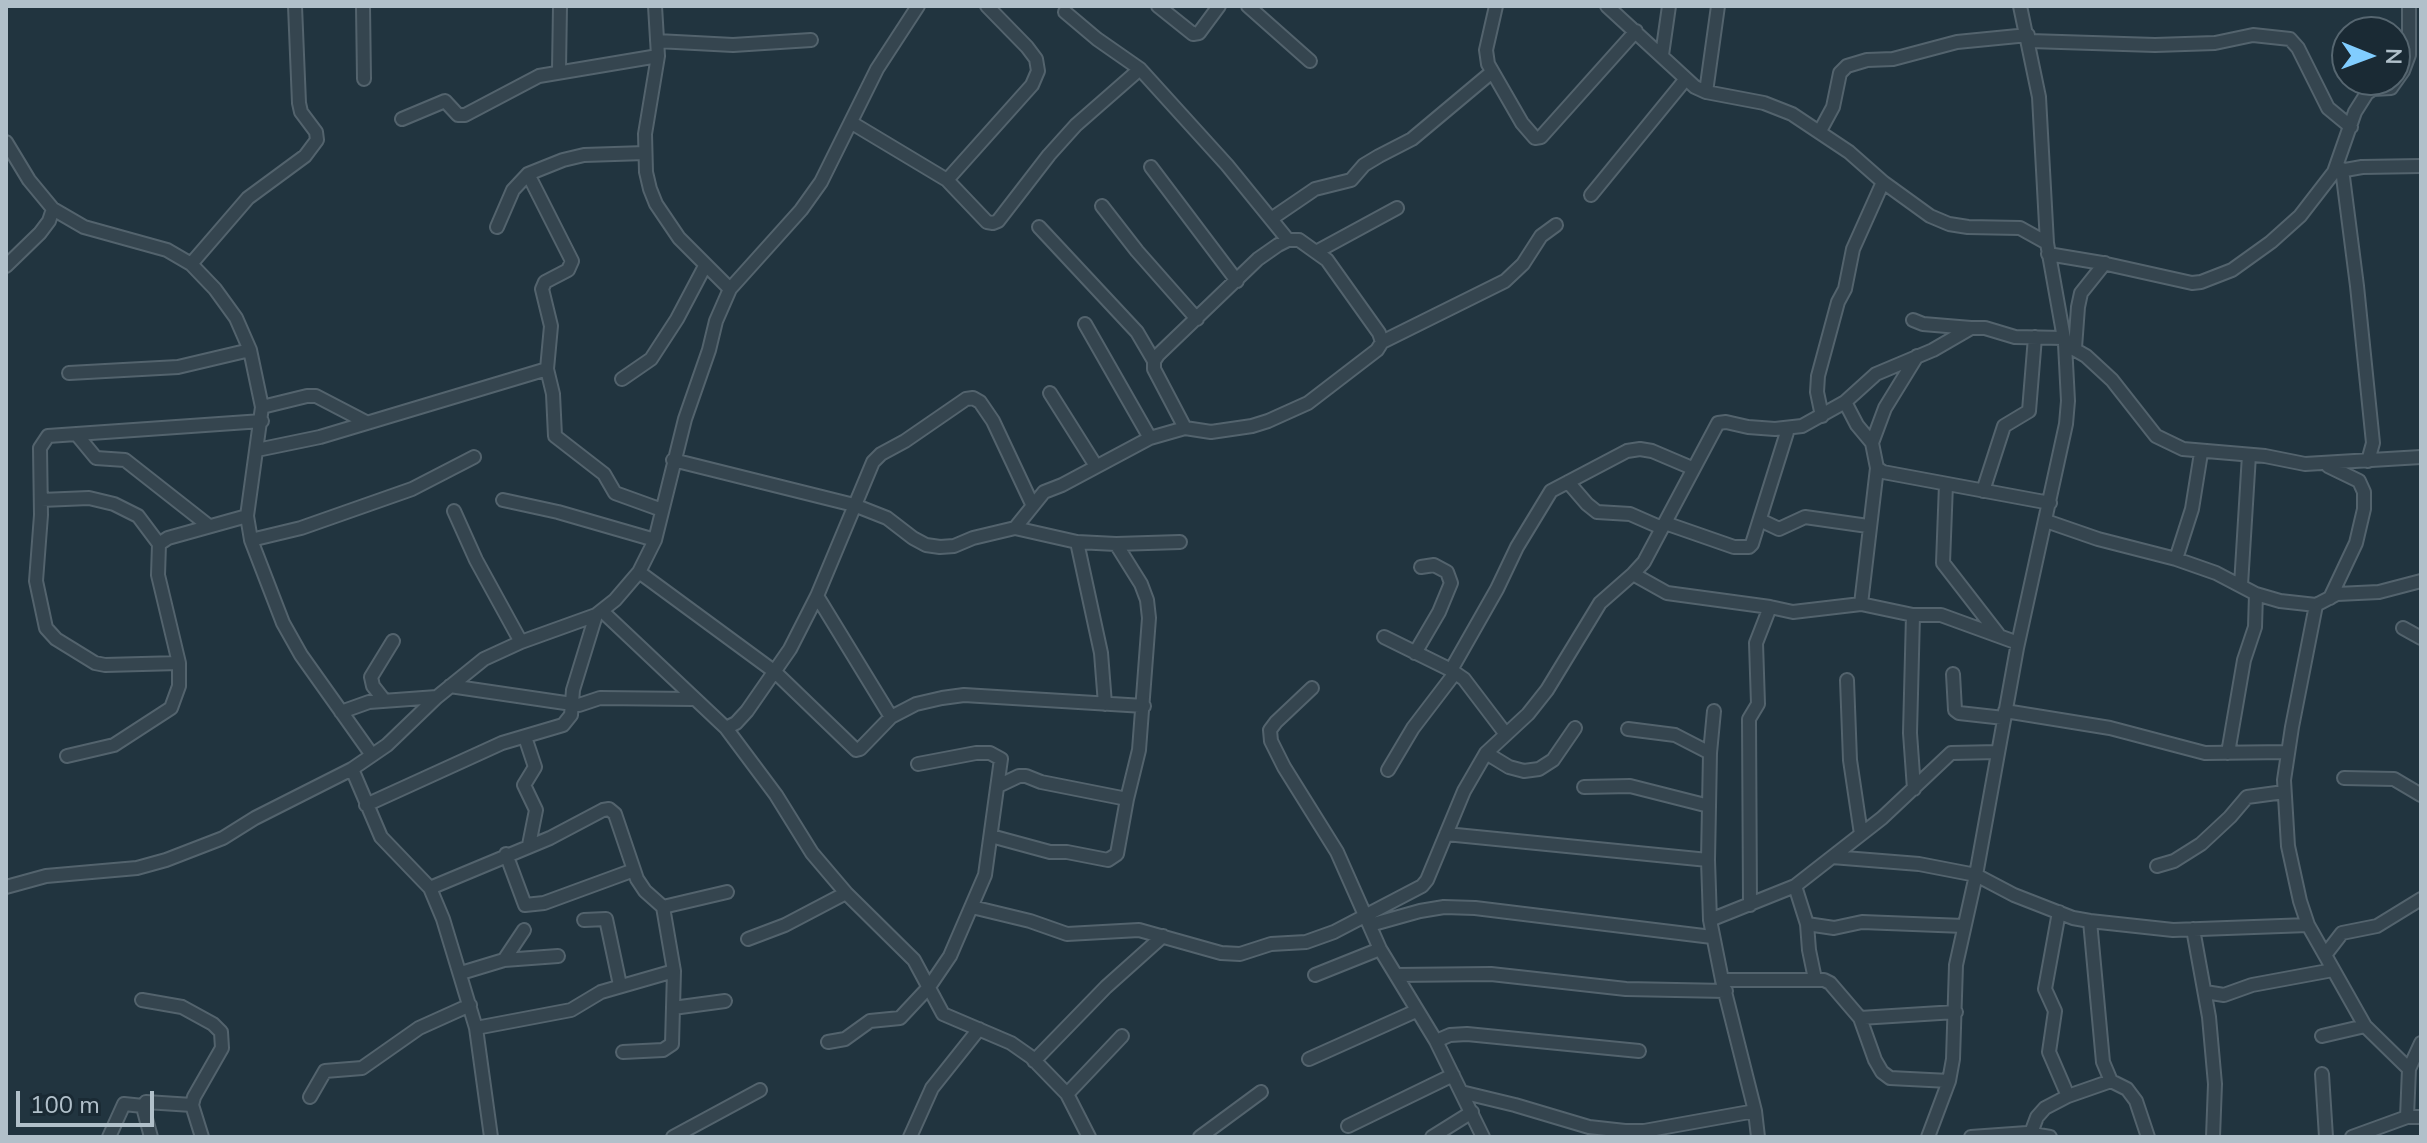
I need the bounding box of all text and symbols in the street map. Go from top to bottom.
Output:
north arrow [2331,16,2411,96]
text: N [2378,48,2408,65]
scale bar [20,1075,158,1125]
text: 100 m [30,1089,100,1121]

